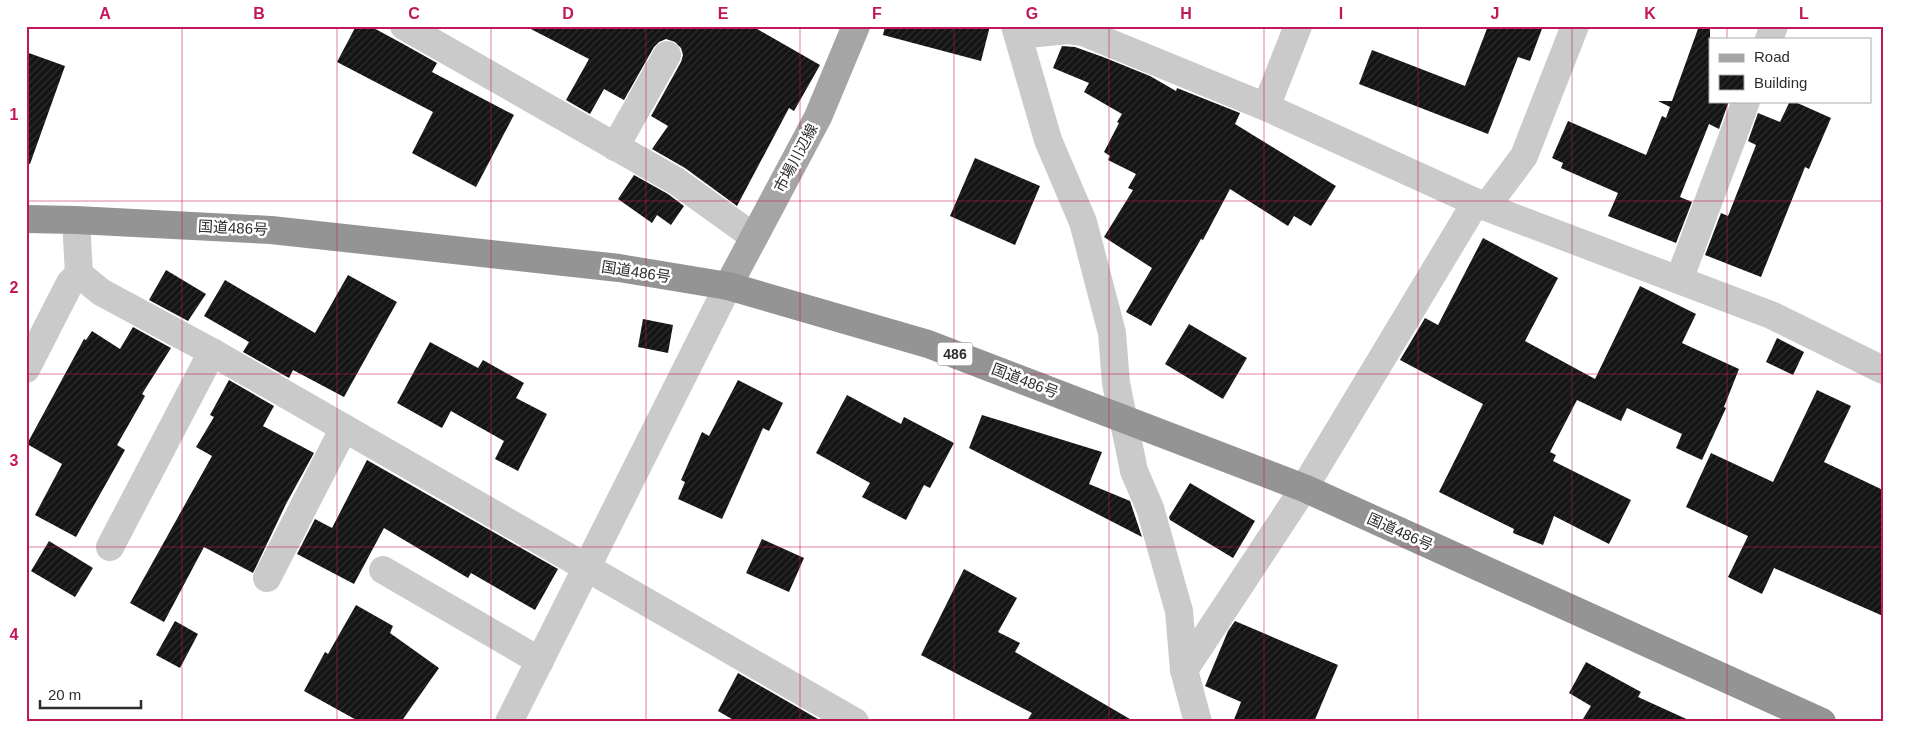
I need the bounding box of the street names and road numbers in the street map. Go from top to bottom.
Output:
street label: 市場川辺線 [770,121,821,195]
street label: 国道486号 [198,217,268,238]
street label: 国道486号 [600,258,672,285]
road number: 486 [938,342,972,366]
street label: 国道486号 [989,360,1061,401]
street label: 国道486号 [1365,510,1436,554]

